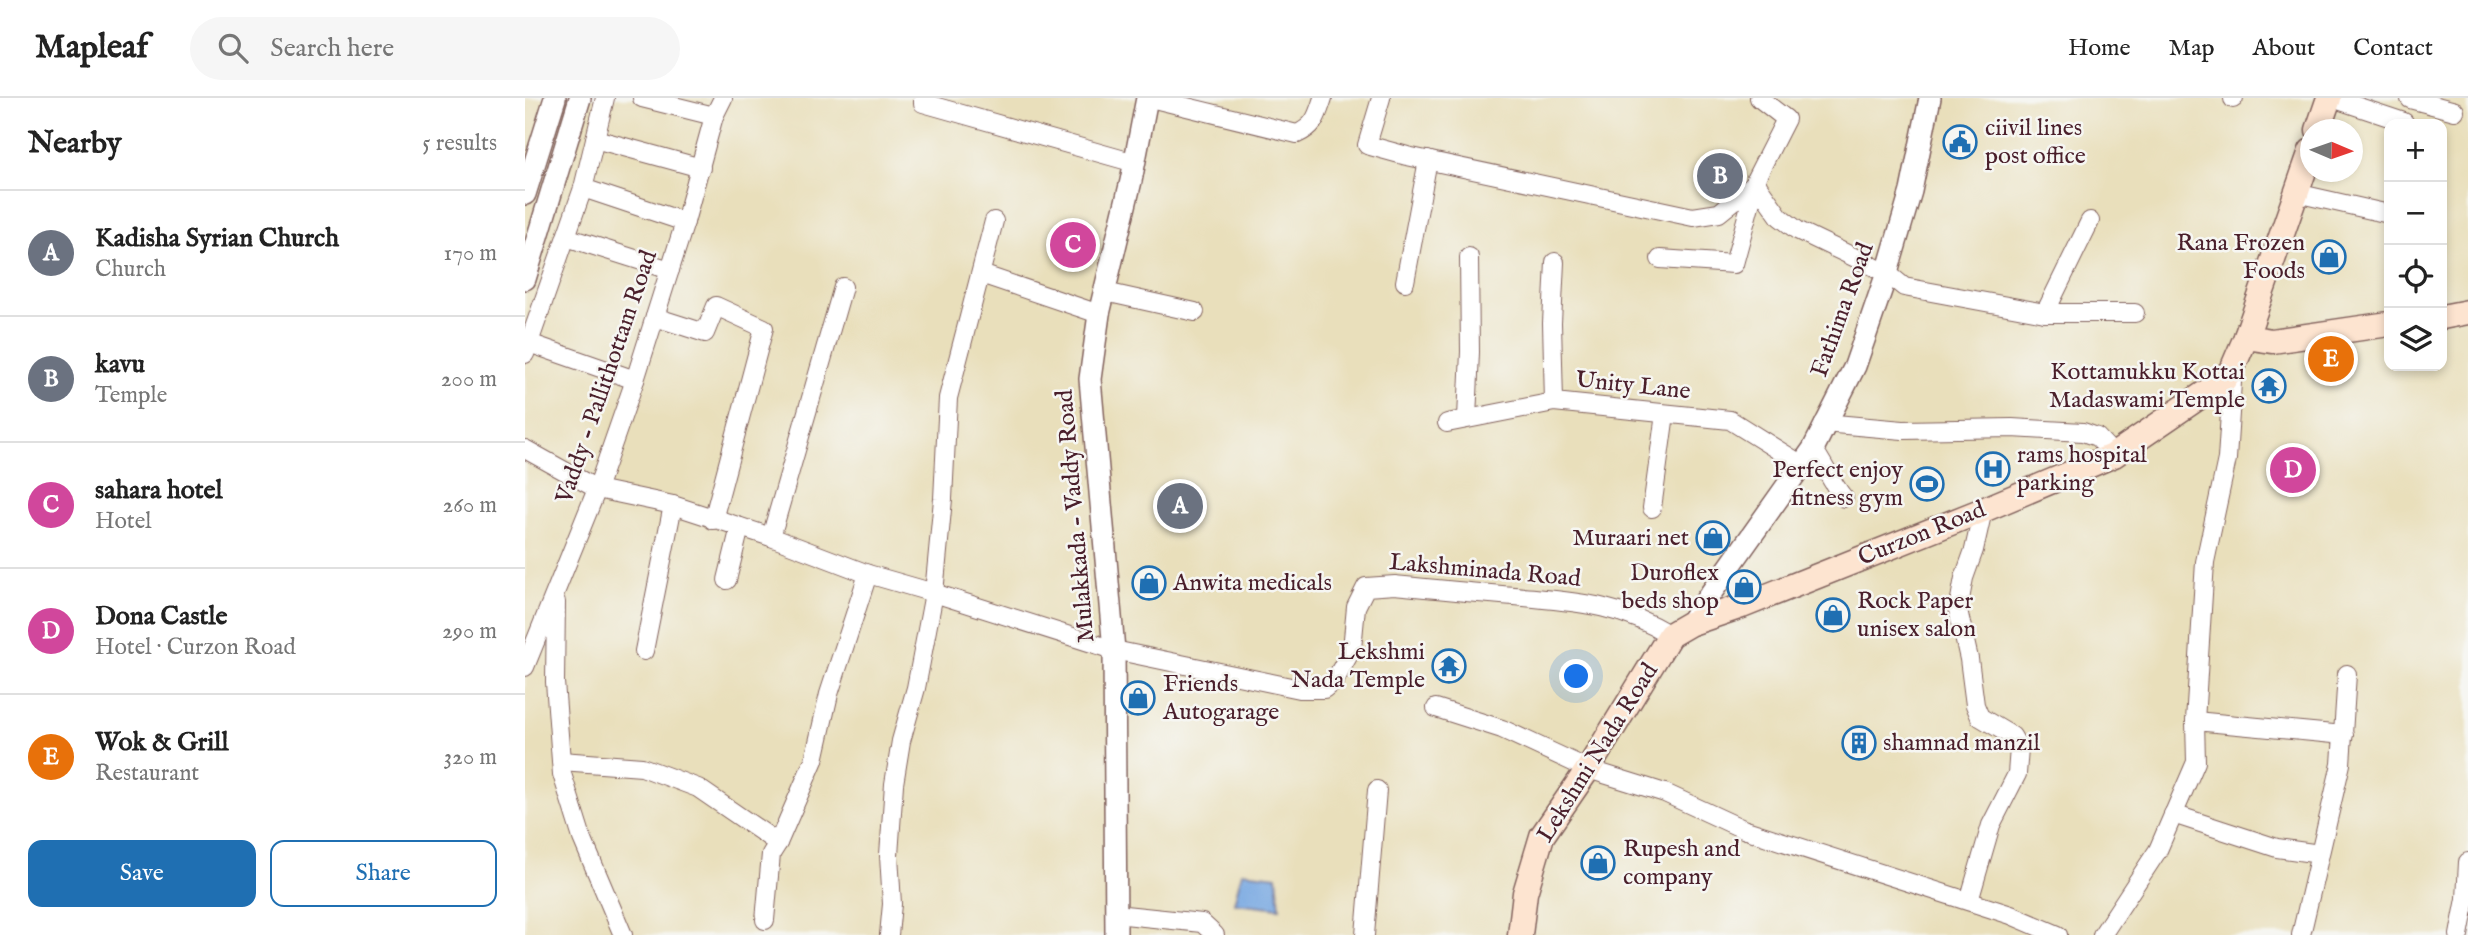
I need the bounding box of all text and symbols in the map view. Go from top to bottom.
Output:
search box [190,17,680,80]
text: Mapleaf [35,27,148,69]
icon: search [214,29,252,67]
text: Search here [270,32,394,65]
text: Home [2068,33,2131,64]
text: Map [2169,33,2215,64]
text: About [2253,33,2315,64]
text: Contact [2353,33,2433,64]
place label: ciivil lines post office [1985,113,2086,172]
north arrow [2300,119,2363,182]
map controls [2384,119,2447,371]
button: + [2384,119,2447,182]
public building icon: ciivil lines post office [1941,123,1979,161]
text: Nearby [28,125,121,163]
text: 5 results [422,129,497,158]
pin: B [1697,150,1743,202]
button: − [2384,182,2447,245]
pin: C [1050,219,1096,271]
text: Kadisha Syrian Church [95,222,339,255]
place label: Rana Frozen Foods [2177,228,2305,287]
street label: Fathima Road [1804,238,1882,382]
shop icon: Rana Frozen Foods [2310,238,2348,276]
text: A [43,239,59,268]
text: 170 m [444,239,497,268]
button: locate [2384,245,2447,308]
street label: Vaddy - Pallithottam Road [549,246,665,509]
text: Church [95,255,166,284]
button: layers [2384,308,2447,371]
pin: E [2308,333,2354,385]
text: kavu [95,348,145,381]
place label: Kottamukku Kottai Madaswami Temple [2049,357,2245,416]
text: B [43,365,59,394]
text: 200 m [441,365,497,394]
street label: Unity Lane [1574,365,1692,407]
temple icon: Kottamukku Kottai Madaswami Temple [2250,367,2288,405]
text: Temple [95,381,167,410]
street label: Mulakkada - Vaddy Road [1049,388,1103,644]
place label: rams hospital parking [2017,440,2147,499]
pin: D [2270,444,2316,496]
hospital icon: rams hospital parking [1974,450,2012,488]
place label: Perfect enjoy fitness gym [1772,455,1903,514]
sports icon: Perfect enjoy fitness gym [1908,465,1946,503]
text: sahara hotel [95,474,223,507]
pin: A [1157,480,1203,532]
text: C [43,491,59,520]
text: 260 m [442,491,497,520]
street label: Curzon Road [1854,494,1990,574]
text: Hotel [95,507,152,536]
shop icon: Muraari net [1694,519,1732,557]
place label: Muraari net [1572,523,1689,554]
street label: Lakshminada Road [1388,547,1582,595]
place label: Duroflex beds shop [1622,558,1719,617]
shop icon: Anwita medicals [1130,564,1168,602]
place label: Anwita medicals [1172,568,1332,599]
shop icon: Duroflex beds shop [1725,568,1763,606]
place label: Rock Paper unisex salon [1857,586,1976,645]
shop icon: Rock Paper unisex salon [1814,596,1852,634]
text: Dona Castle [95,600,227,633]
text: D [42,617,60,646]
text: 290 m [442,617,497,646]
text: Hotel · Curzon Road [95,633,296,662]
place label: Lekshmi Nada Temple [1291,637,1425,696]
temple icon: Lekshmi Nada Temple [1430,647,1468,685]
street label: Lekshmi Nada Road [1530,657,1666,848]
your location [1559,659,1593,693]
place label: Friends Autogarage [1162,669,1279,728]
shop icon: Friends Autogarage [1119,679,1157,717]
building icon: shamnad manzil [1840,724,1878,762]
text: Wok & Grill [95,726,229,759]
place label: shamnad manzil [1883,728,2041,759]
text: E [43,743,59,772]
text: 320 m [444,743,497,772]
text: Restaurant [95,759,199,788]
place label: Rupesh and company [1623,834,1740,893]
button: Save [28,840,256,907]
button: Share [270,840,497,907]
shop icon: Rupesh and company [1579,844,1617,882]

